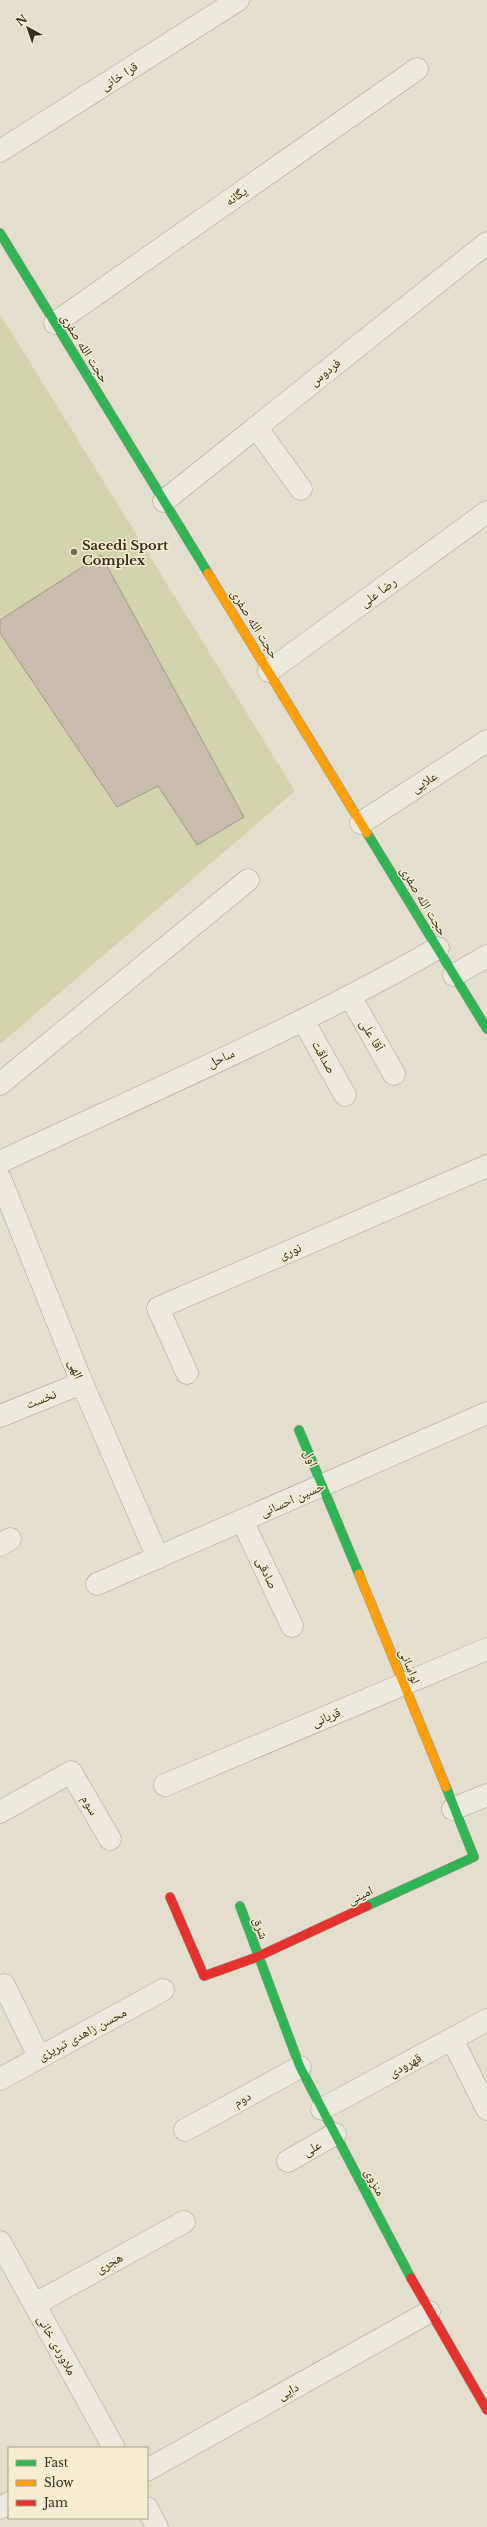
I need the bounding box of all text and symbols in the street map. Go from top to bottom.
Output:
north arrow [8,8,48,48]
text: N [13,11,31,29]
street label: قرا خانی [97,58,141,94]
street label: یگانه [222,182,250,210]
street label: حجت الله صفری [57,310,113,386]
street label: فردوس [306,354,344,390]
place label: Saeedi Sport Complex [82,537,168,569]
marker: Saeedi Sport Complex [69,547,79,557]
street label: رضا علی [356,573,400,611]
street label: حجت الله صفری [227,586,283,662]
street label: علایی [408,767,441,797]
street label: حجت الله صفری [397,863,451,939]
street label: آقا علی [356,1016,388,1055]
street label: صداقت [308,1037,340,1077]
street label: ساحل [205,1044,237,1072]
street label: نوری [276,1239,304,1263]
street label: الهی [64,1357,88,1381]
street label: نخست [23,1385,59,1413]
street label: اول [300,1447,322,1469]
street label: حسین احسانی [257,1477,327,1521]
street label: صادقی [252,1554,282,1592]
street label: لواسانی [395,1646,425,1686]
street label: قربانی [309,1703,343,1731]
street label: سوم [77,1792,103,1818]
street label: امینی [344,1882,376,1908]
street label: شرق [249,1915,273,1941]
street label: محسن زاهدی تبریزی [35,2003,130,2065]
street label: قهرودی [385,2049,425,2081]
street label: دوم [230,2087,254,2111]
street label: علی [300,2136,325,2160]
street label: منزوی [361,2165,389,2199]
street label: هجری [92,2249,126,2277]
street label: ملاوردی خانی [34,2312,81,2378]
street label: دایی [274,2378,302,2404]
legend [8,2447,148,2519]
text: Fast [44,2455,69,2470]
text: Slow [44,2475,74,2490]
text: Jam [42,2495,68,2510]

